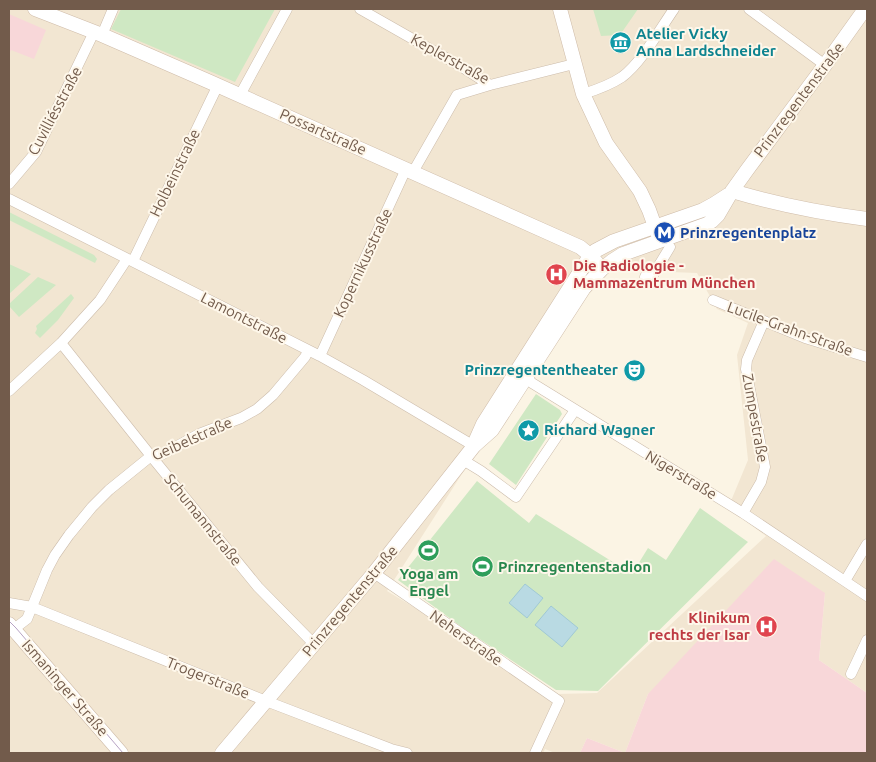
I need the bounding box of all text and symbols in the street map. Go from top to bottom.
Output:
place label: Atelier Vicky Anna Lardschneider [636,25,777,59]
street label: Keplerstraße [408,30,492,87]
museum icon: Atelier Vicky Anna Lardschneider [608,31,632,55]
street label: Prinzregentenstraße [750,39,847,160]
street label: Cuvilliésstraße [24,64,85,158]
street label: Possartstraße [277,105,369,158]
street label: Holbeinstraße [146,126,203,219]
street label: Kopernikusstraße [330,206,395,320]
metro station icon: Prinzregentenplatz [652,221,676,245]
place label: Prinzregentenplatz [680,224,816,241]
place label: Die Radiologie - Mammazentrum München [573,257,755,291]
hospital icon: Die Radiologie - Mammazentrum München [545,263,569,287]
street label: Lamontstraße [198,288,290,347]
street label: Lucile-Grahn-Straße [725,298,855,359]
theatre icon: Prinzregententheater [622,358,646,382]
place label: Prinzregententheater [464,361,619,378]
street label: Zumpestraße [739,372,772,464]
street label: Geibelstraße [149,413,235,464]
place icon: Richard Wagner [516,418,540,442]
place label: Richard Wagner [544,421,656,438]
street label: Nigerstraße [643,447,720,502]
street label: Schumannstraße [161,470,246,569]
sports icon: Yoga am Engel [417,539,441,563]
street label: Prinzregentenstraße [298,542,401,659]
sports icon: Prinzregentenstadion [470,555,494,579]
place label: Prinzregentenstadion [498,558,651,575]
place label: Yoga am Engel [399,565,459,599]
street label: Neherstraße [427,606,506,669]
place label: Klinikum rechts der Isar [649,609,751,643]
hospital icon: Klinikum rechts der Isar [754,615,778,639]
street label: Ismaninger Straße [19,636,112,739]
street label: Trogerstraße [164,653,252,702]

